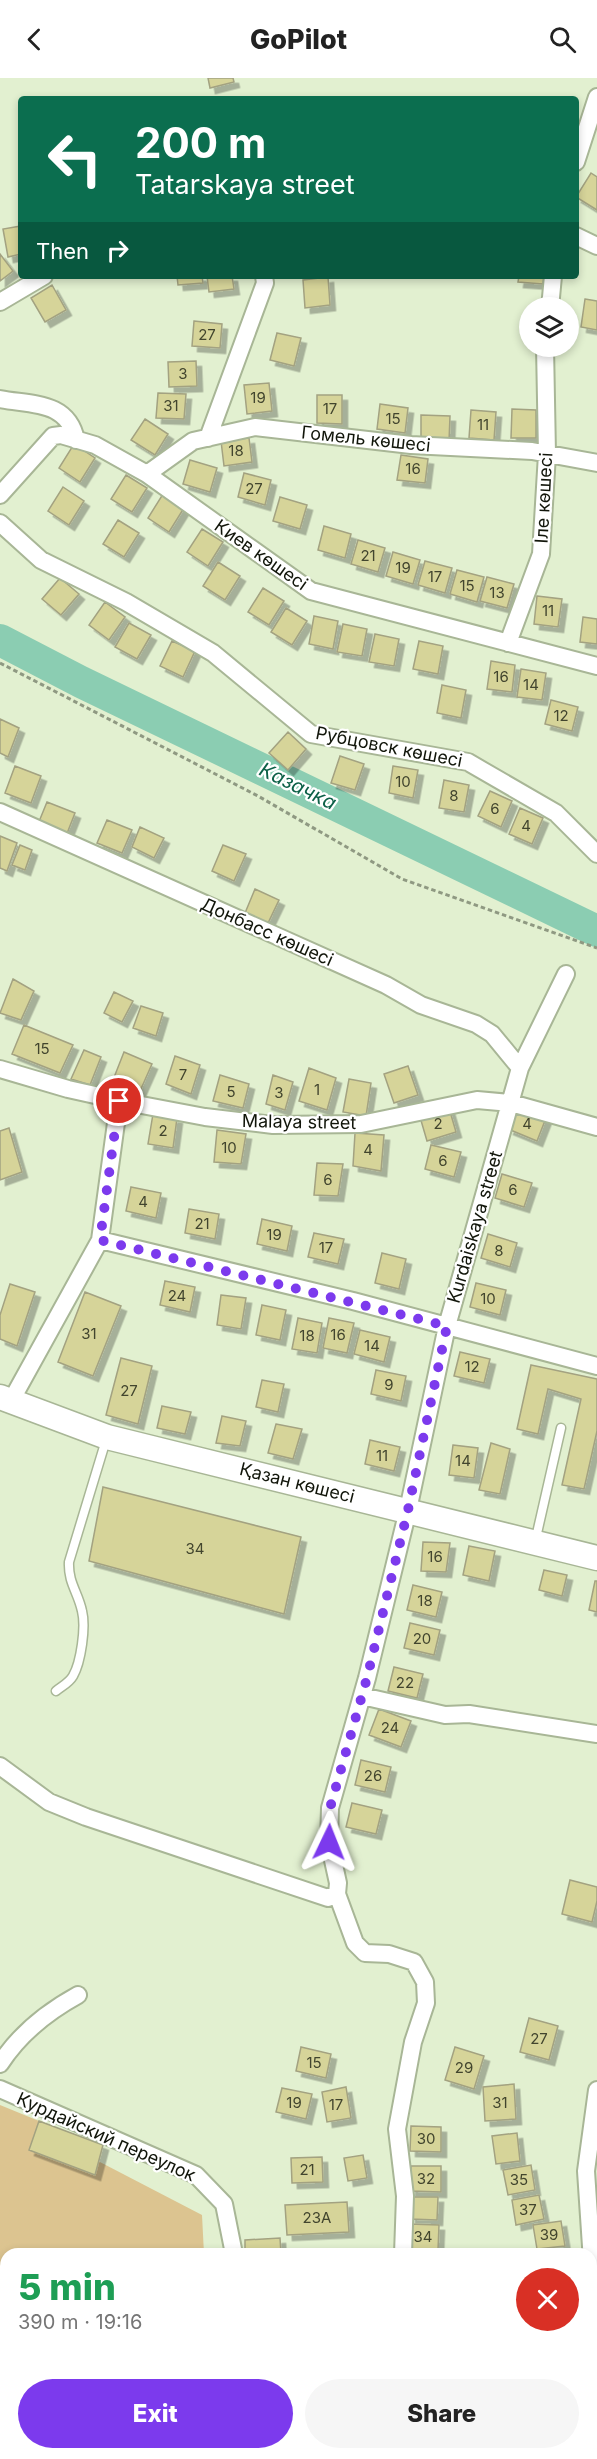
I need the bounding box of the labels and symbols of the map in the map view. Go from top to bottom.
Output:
house number: 27 [198,325,216,344]
house number: 3 [178,364,188,383]
house number: 19 [250,388,266,407]
house number: 31 [163,396,179,415]
house number: 17 [323,399,337,418]
house number: 15 [385,409,401,428]
house number: 11 [477,415,489,434]
street label: Гомель көшесі [300,421,432,456]
house number: 18 [228,441,244,460]
street label: Іле көшесі [531,452,556,544]
house number: 16 [405,459,421,478]
house number: 27 [245,479,263,498]
street label: Киев көшесі [211,515,312,594]
house number: 21 [360,546,376,565]
house number: 19 [395,558,411,577]
house number: 17 [428,567,442,586]
house number: 15 [459,576,475,595]
house number: 13 [489,583,505,602]
house number: 11 [542,601,554,620]
house number: 16 [493,667,509,686]
house number: 14 [523,675,539,694]
house number: 12 [553,706,569,725]
street label: Рубцовск көшесі [314,722,464,771]
water label: Казачка [256,757,340,815]
house number: 10 [395,772,411,791]
house number: 8 [449,786,459,805]
house number: 6 [490,799,500,818]
house number: 4 [521,816,531,835]
street label: Донбасс көшесі [198,893,337,970]
house number: 15 [34,1039,50,1058]
house number: 7 [179,1065,187,1084]
pin [93,1075,144,1126]
house number: 1 [314,1080,320,1099]
house number: 5 [226,1082,236,1101]
house number: 3 [274,1083,284,1102]
street label: Malaya street [242,1110,357,1133]
house number: 2 [433,1114,443,1133]
house number: 4 [522,1114,532,1133]
house number: 2 [158,1121,168,1140]
house number: 10 [221,1138,237,1157]
house number: 4 [363,1140,373,1159]
street label: Kurdaiskaya street [443,1148,506,1305]
house number: 6 [438,1151,448,1170]
house number: 6 [323,1170,333,1189]
house number: 6 [508,1180,518,1199]
house number: 4 [138,1192,148,1211]
house number: 21 [194,1214,210,1233]
house number: 19 [266,1225,282,1244]
house number: 17 [319,1238,333,1257]
house number: 8 [494,1241,504,1260]
house number: 24 [168,1286,186,1305]
house number: 10 [480,1289,496,1308]
house number: 31 [81,1324,97,1343]
house number: 16 [330,1325,346,1344]
house number: 18 [299,1326,315,1345]
house number: 14 [364,1336,380,1355]
house number: 12 [464,1357,480,1376]
house number: 9 [384,1375,394,1394]
house number: 27 [120,1381,138,1400]
house number: 11 [376,1446,388,1465]
house number: 14 [455,1451,471,1470]
street label: Қазан көшесі [238,1458,357,1507]
house number: 34 [186,1539,204,1558]
house number: 16 [427,1547,443,1566]
house number: 18 [417,1591,433,1610]
house number: 20 [413,1629,431,1648]
house number: 22 [396,1673,414,1692]
house number: 24 [381,1718,399,1737]
house number: 26 [364,1766,382,1785]
position arrow [297,1810,361,1874]
house number: 27 [530,2029,548,2048]
house number: 15 [306,2053,322,2072]
house number: 29 [455,2058,473,2077]
street label: Курдайский переулок [14,2088,199,2186]
house number: 19 [286,2093,302,2112]
house number: 31 [492,2093,508,2112]
house number: 17 [329,2095,343,2114]
house number: 30 [417,2129,435,2148]
house number: 21 [299,2160,315,2179]
house number: 32 [417,2169,435,2188]
house number: 35 [510,2170,528,2189]
house number: 37 [519,2200,537,2219]
house number: 23А [303,2208,331,2227]
house number: 39 [540,2225,558,2244]
house number: 34 [414,2227,432,2246]

